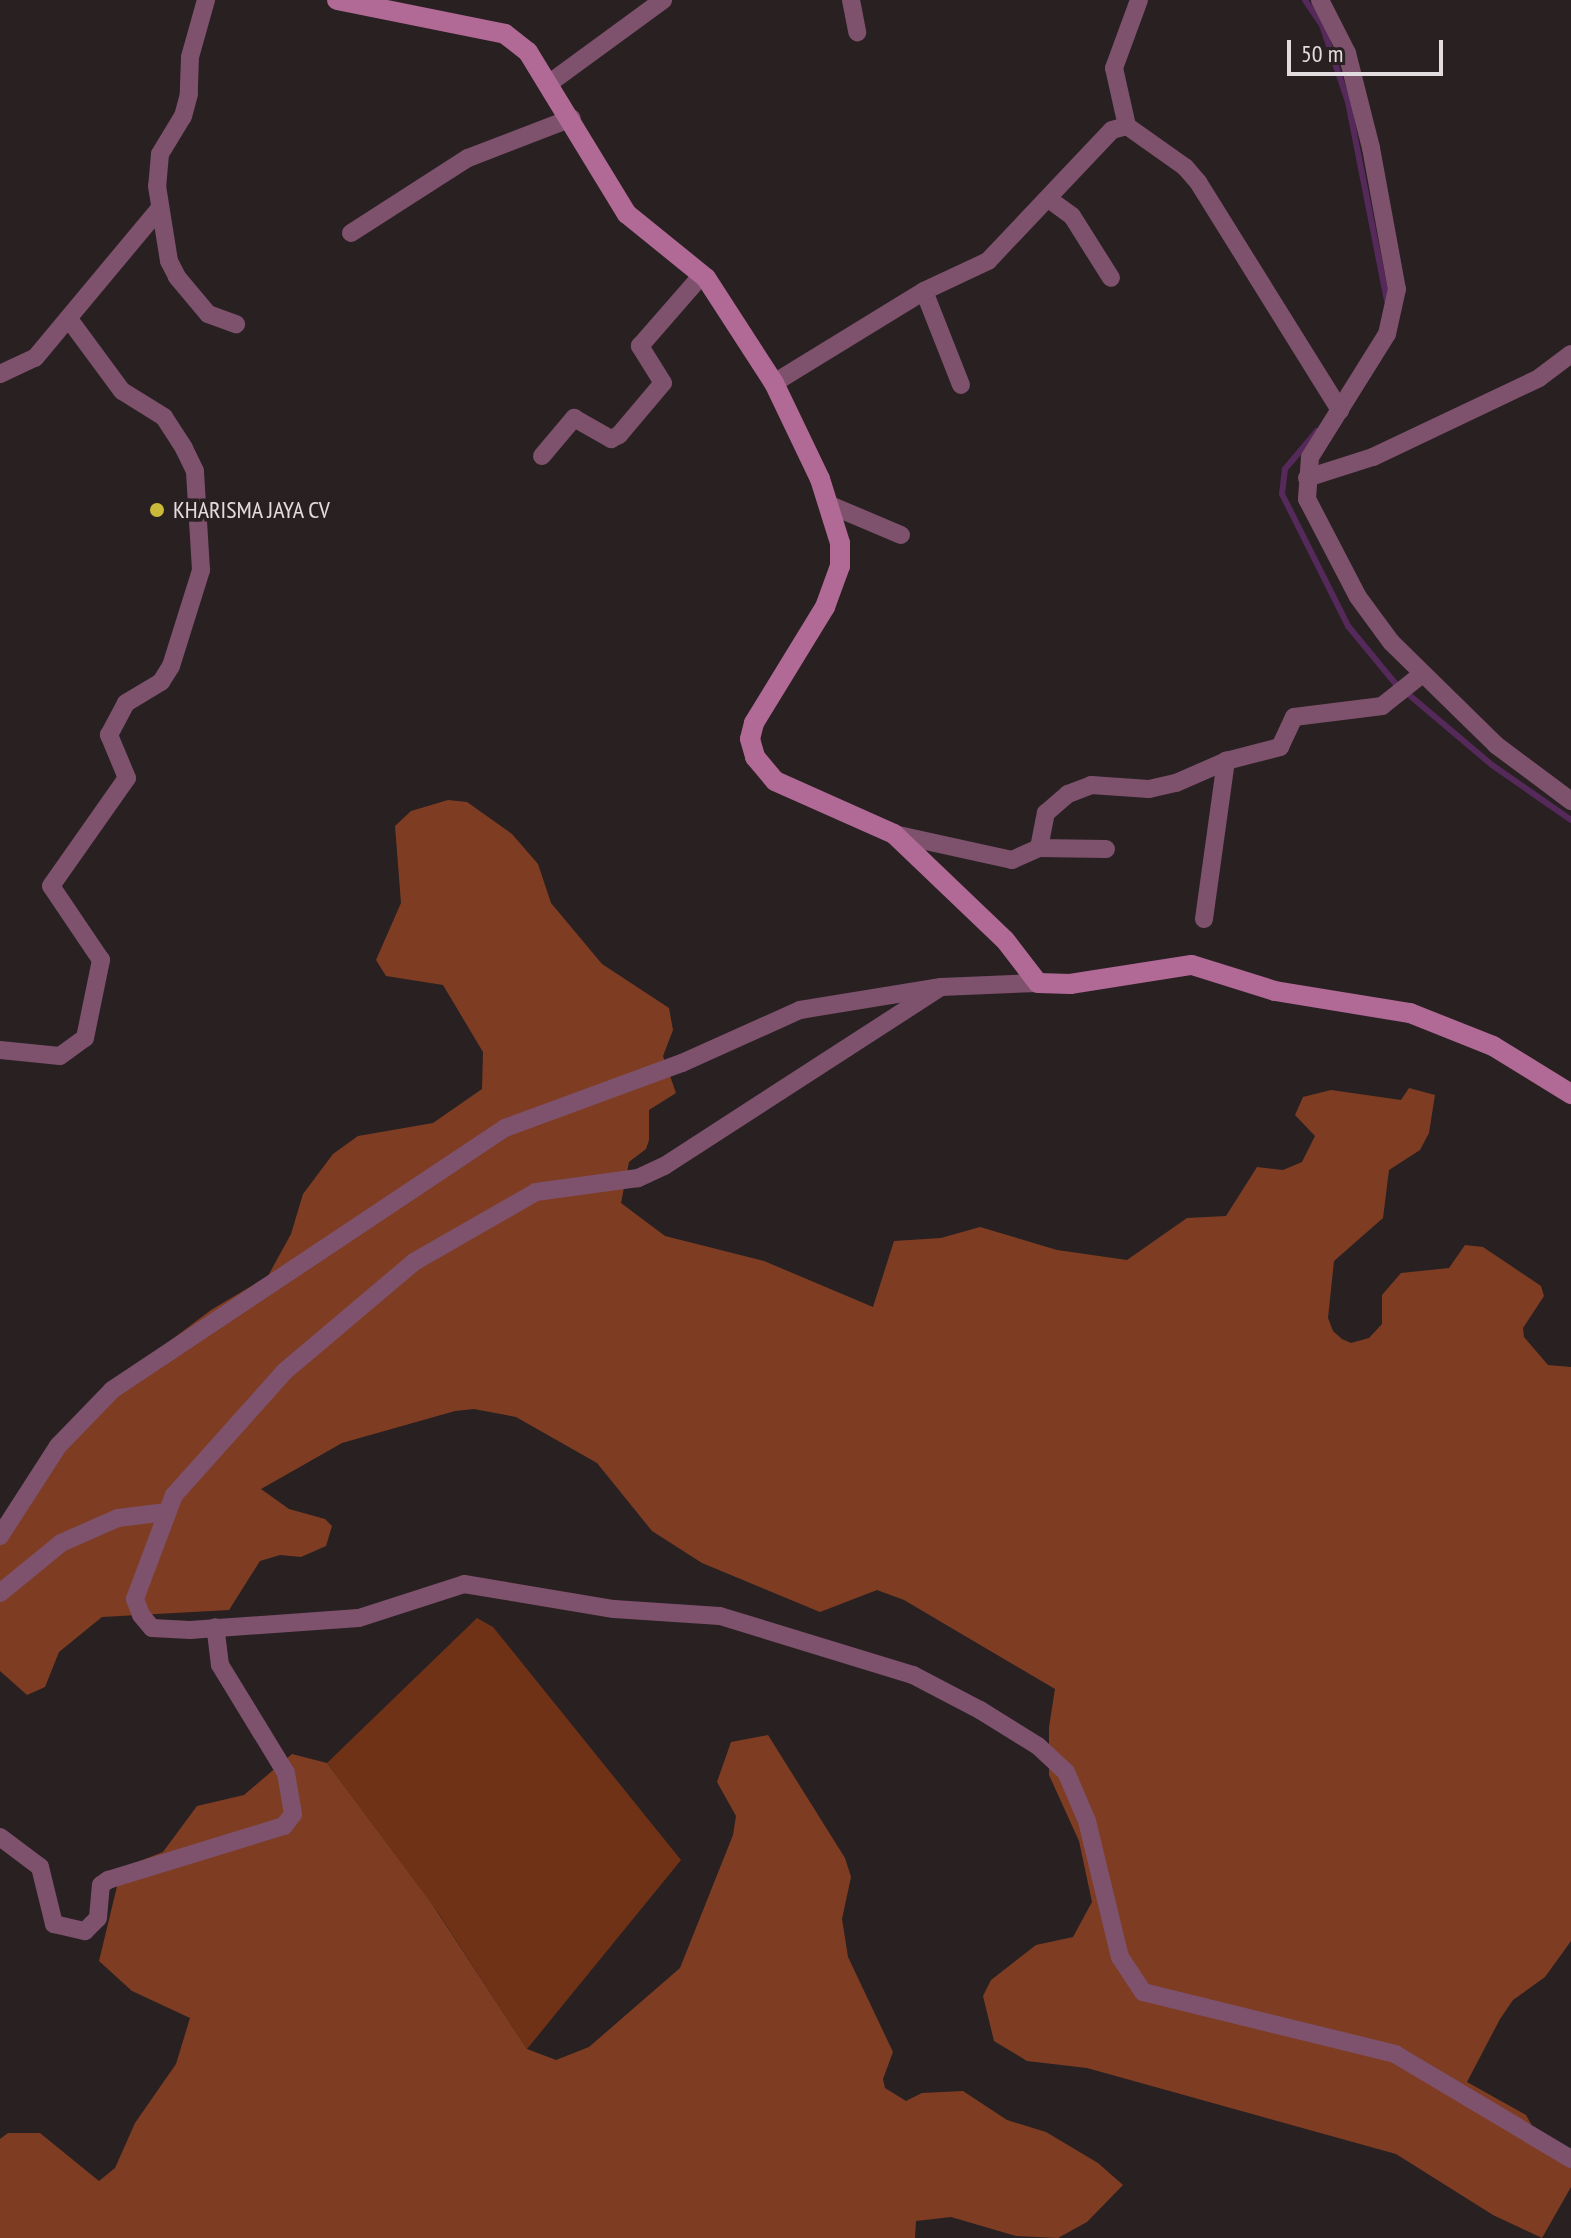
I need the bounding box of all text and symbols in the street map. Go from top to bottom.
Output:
scale bar [1291,24,1447,74]
text: 50 m [1301,38,1343,69]
place label: KHARISMA JAYA CV [173,496,331,524]
marker: KHARISMA JAYA CV [148,501,166,519]

